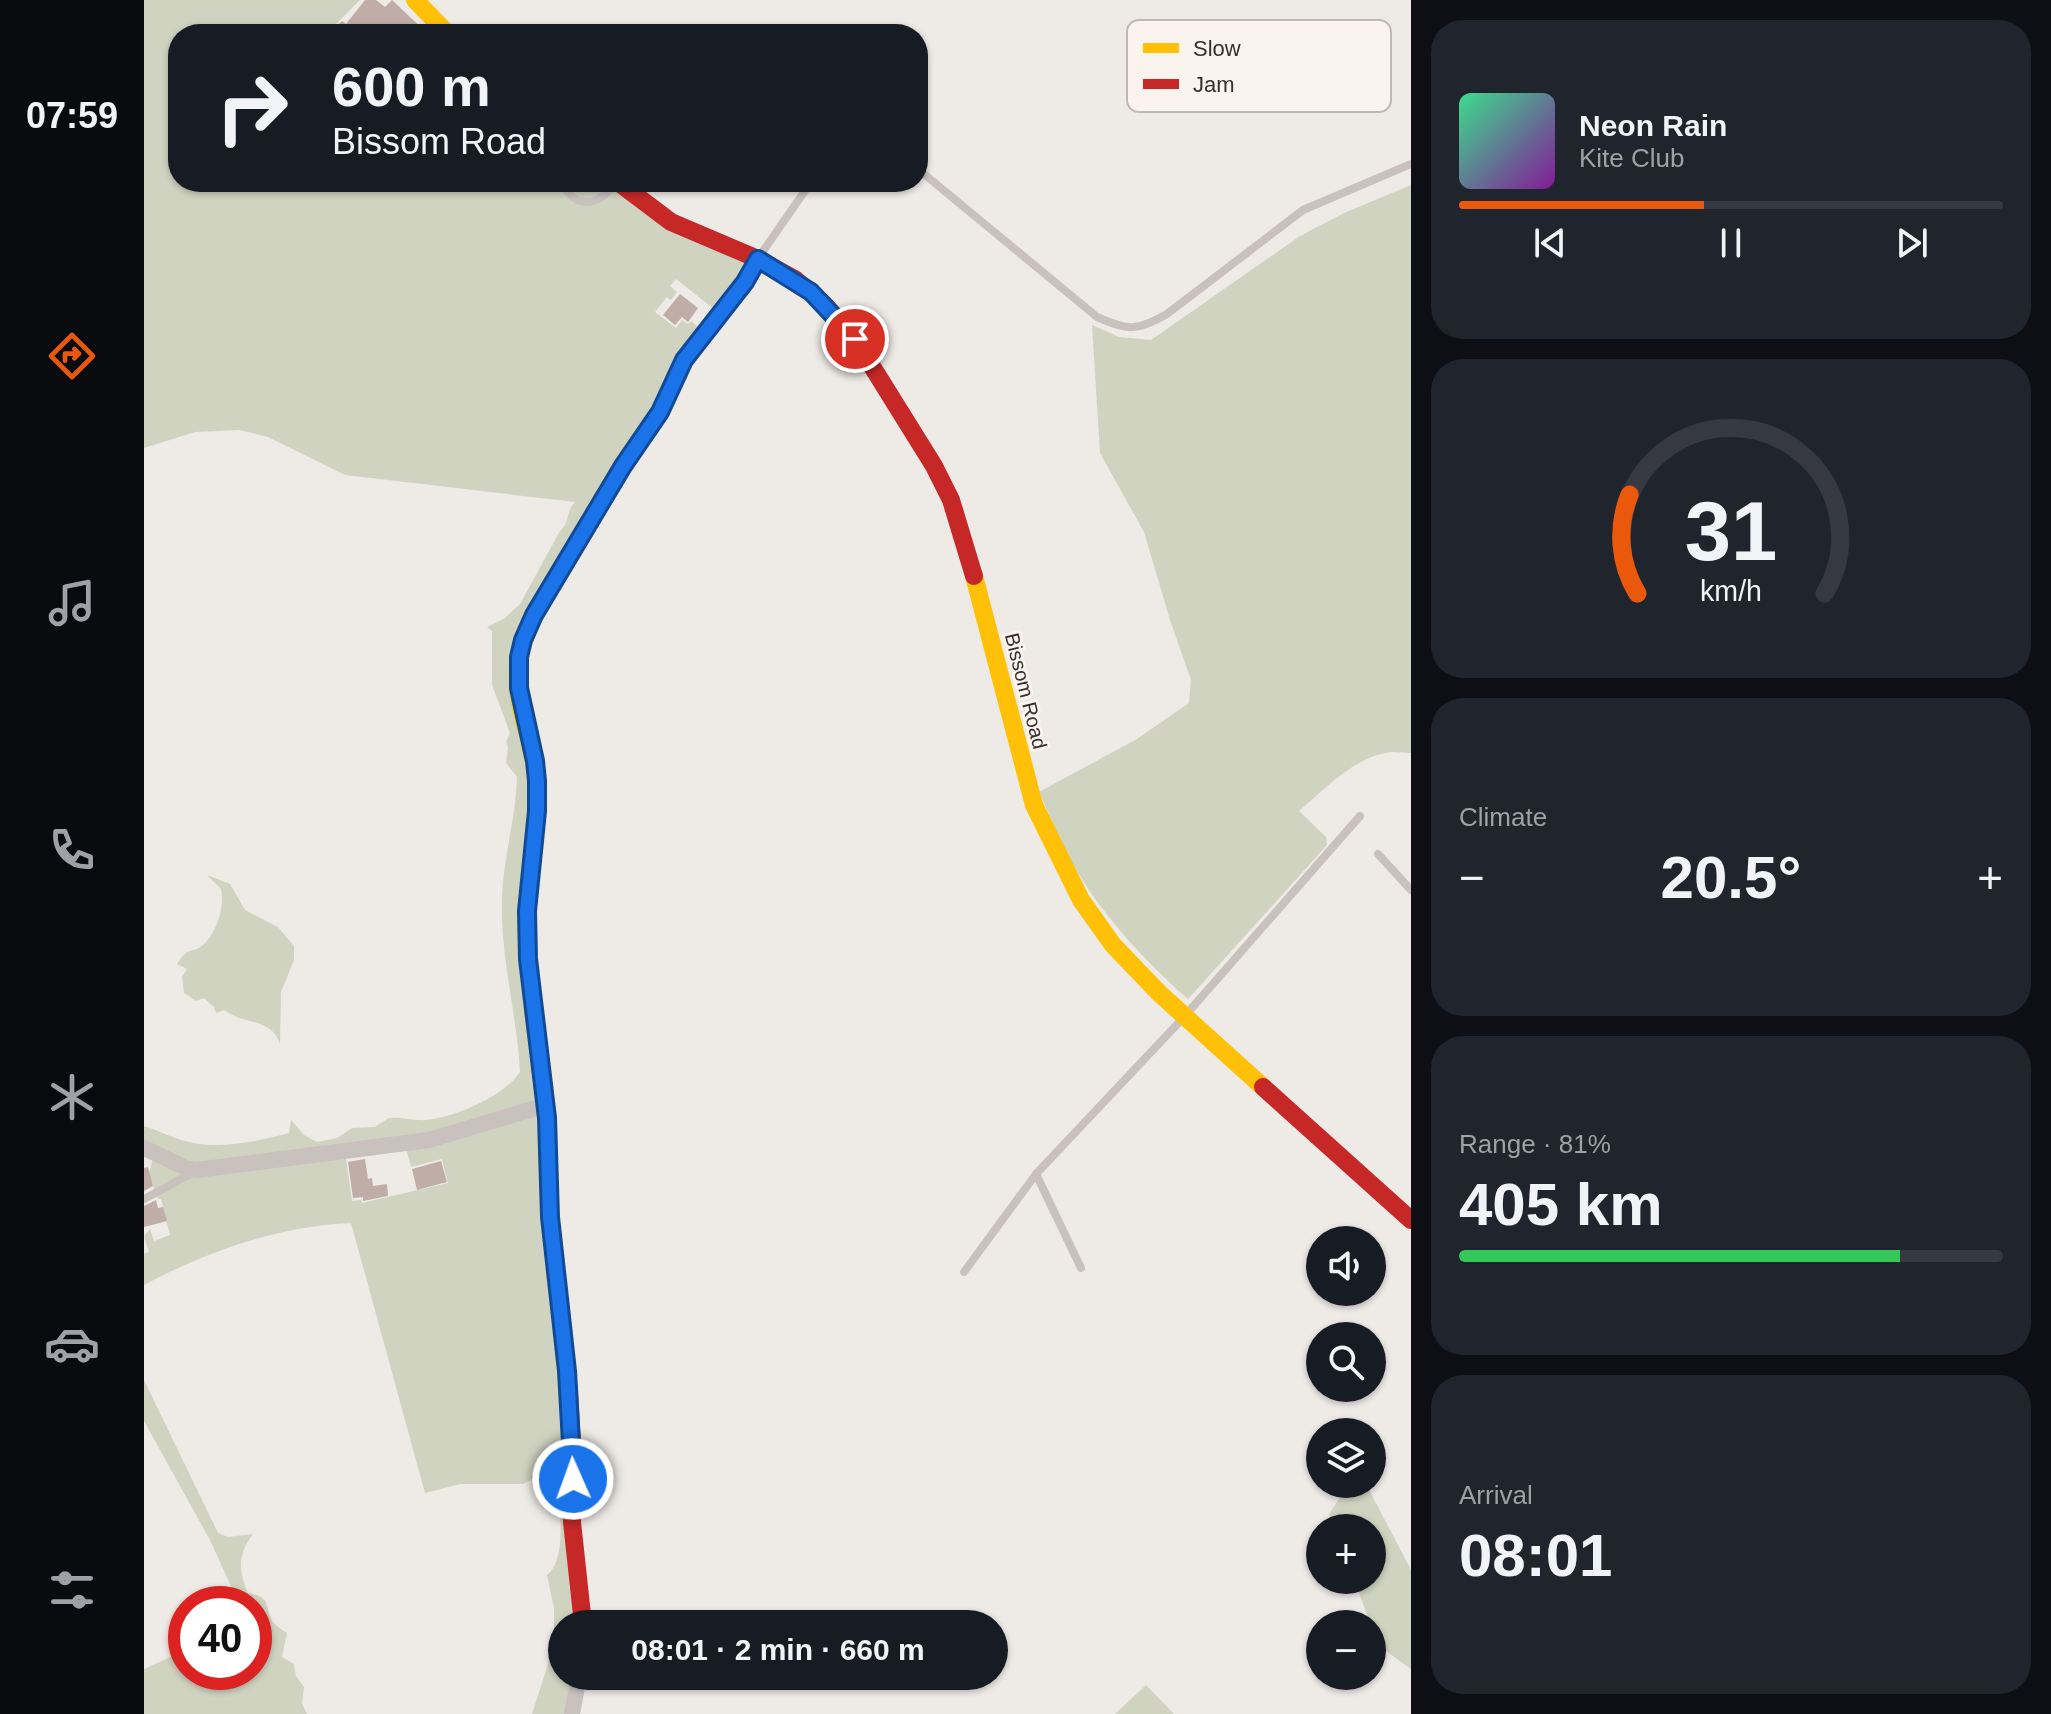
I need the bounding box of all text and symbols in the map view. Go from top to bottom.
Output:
legend [1127,20,1391,112]
text: Slow [1193,36,1241,61]
text: 600 m [332,55,491,118]
icon: right [200,56,304,160]
text: Jam [1193,72,1235,97]
text: 07:59 [26,95,118,136]
text: Neon Rain [1579,109,1727,142]
text: Bissom Road [332,121,546,162]
text: Kite Club [1579,143,1685,173]
icon: previous [1528,221,1572,265]
icon: pause [1709,221,1753,265]
icon: next [1890,221,1934,265]
pin [821,305,889,373]
icon: arrive [833,317,877,361]
icon: directions [44,328,100,384]
text: 31 [1685,485,1777,578]
icon: music [44,575,100,631]
text: km/h [1700,575,1762,607]
street label: Bissom Road [1001,631,1051,751]
text: Climate [1459,802,1547,832]
icon: phone [44,822,100,878]
text: 20.5° [1661,844,1801,911]
text: − [1459,853,1485,902]
text: + [1977,853,2003,902]
icon: climate [44,1069,100,1125]
text: Range · 81% [1459,1129,1611,1159]
text: 405 km [1459,1171,1663,1238]
map controls [1306,1226,1386,1690]
button: sound [1306,1226,1386,1306]
icon: car [44,1316,100,1372]
button: search [1306,1322,1386,1402]
button: layers [1306,1418,1386,1498]
position arrow [531,1437,615,1521]
text: Arrival [1459,1480,1533,1510]
button: + [1306,1514,1386,1594]
text: 08:01 [1459,1522,1612,1589]
icon: filters [44,1562,100,1618]
speed limit sign: 40 [168,1586,272,1690]
button: − [1306,1610,1386,1690]
text: 08:01 · 2 min · 660 m [631,1633,925,1666]

